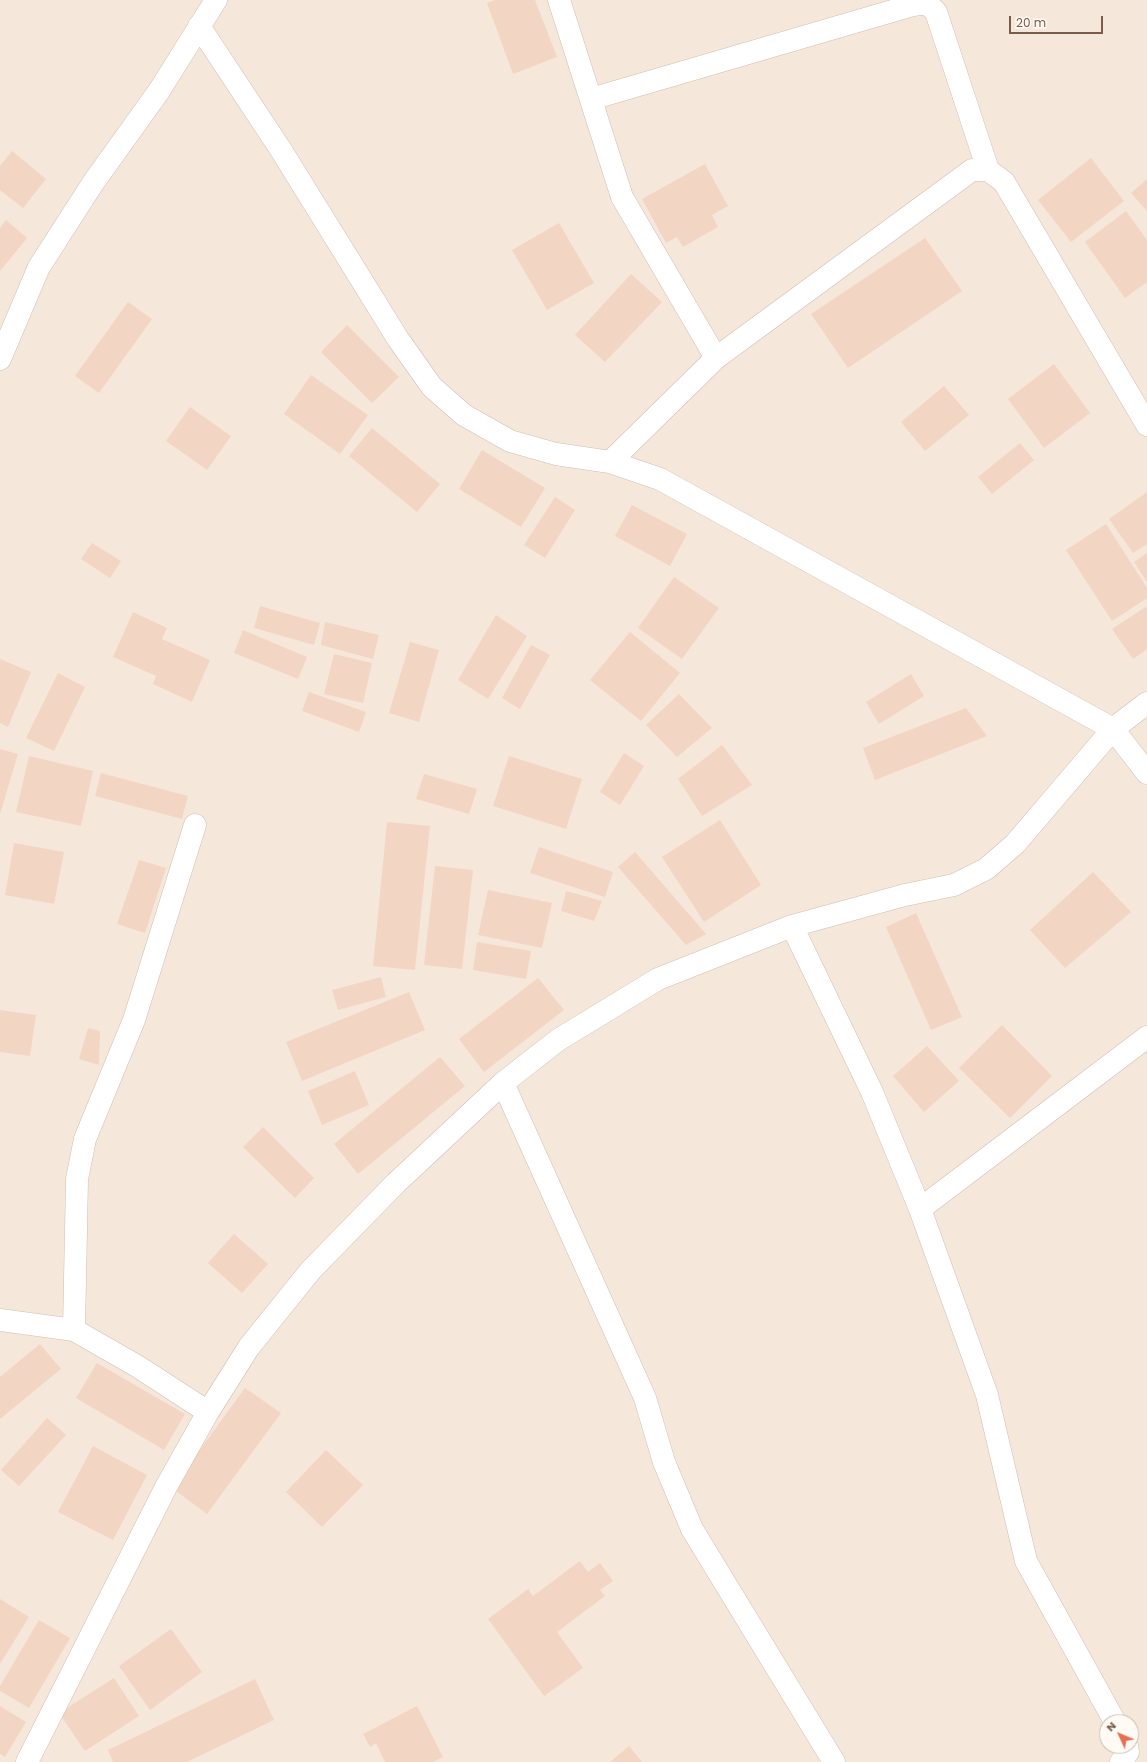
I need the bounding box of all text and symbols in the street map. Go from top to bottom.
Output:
scale bar [1011,8,1105,34]
text: 20 m [1016,14,1046,31]
north arrow [1099,1714,1139,1754]
text: N [1102,1718,1120,1735]

